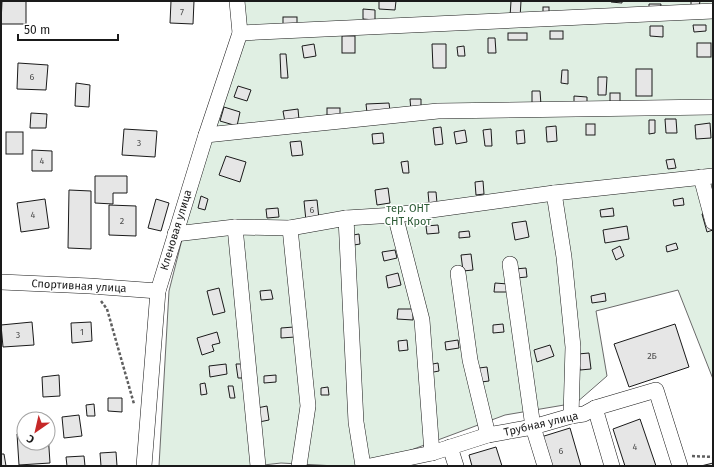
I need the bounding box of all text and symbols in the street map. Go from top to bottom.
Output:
house number: 7 [180,7,184,17]
scale bar [18,16,118,42]
text: 50 m [24,23,50,37]
house number: 6 [30,72,35,82]
house number: 3 [137,138,141,148]
house number: 4 [40,156,45,166]
street label: Кленовая улица [158,188,194,272]
park label: тер. ОНТ СНТ Крот [385,202,431,228]
house number: 6 [310,205,315,215]
house number: 4 [31,210,36,220]
house number: 2 [120,216,124,226]
street label: Спортивная улица [31,277,127,295]
house number: 1 [80,327,84,337]
house number: 3 [16,330,20,340]
house number: 2Б [647,351,657,361]
street label: Трубная улица [502,409,580,439]
north arrow [16,411,56,451]
text: С [24,431,37,446]
house number: 4 [633,442,638,452]
house number: 6 [559,446,564,456]

